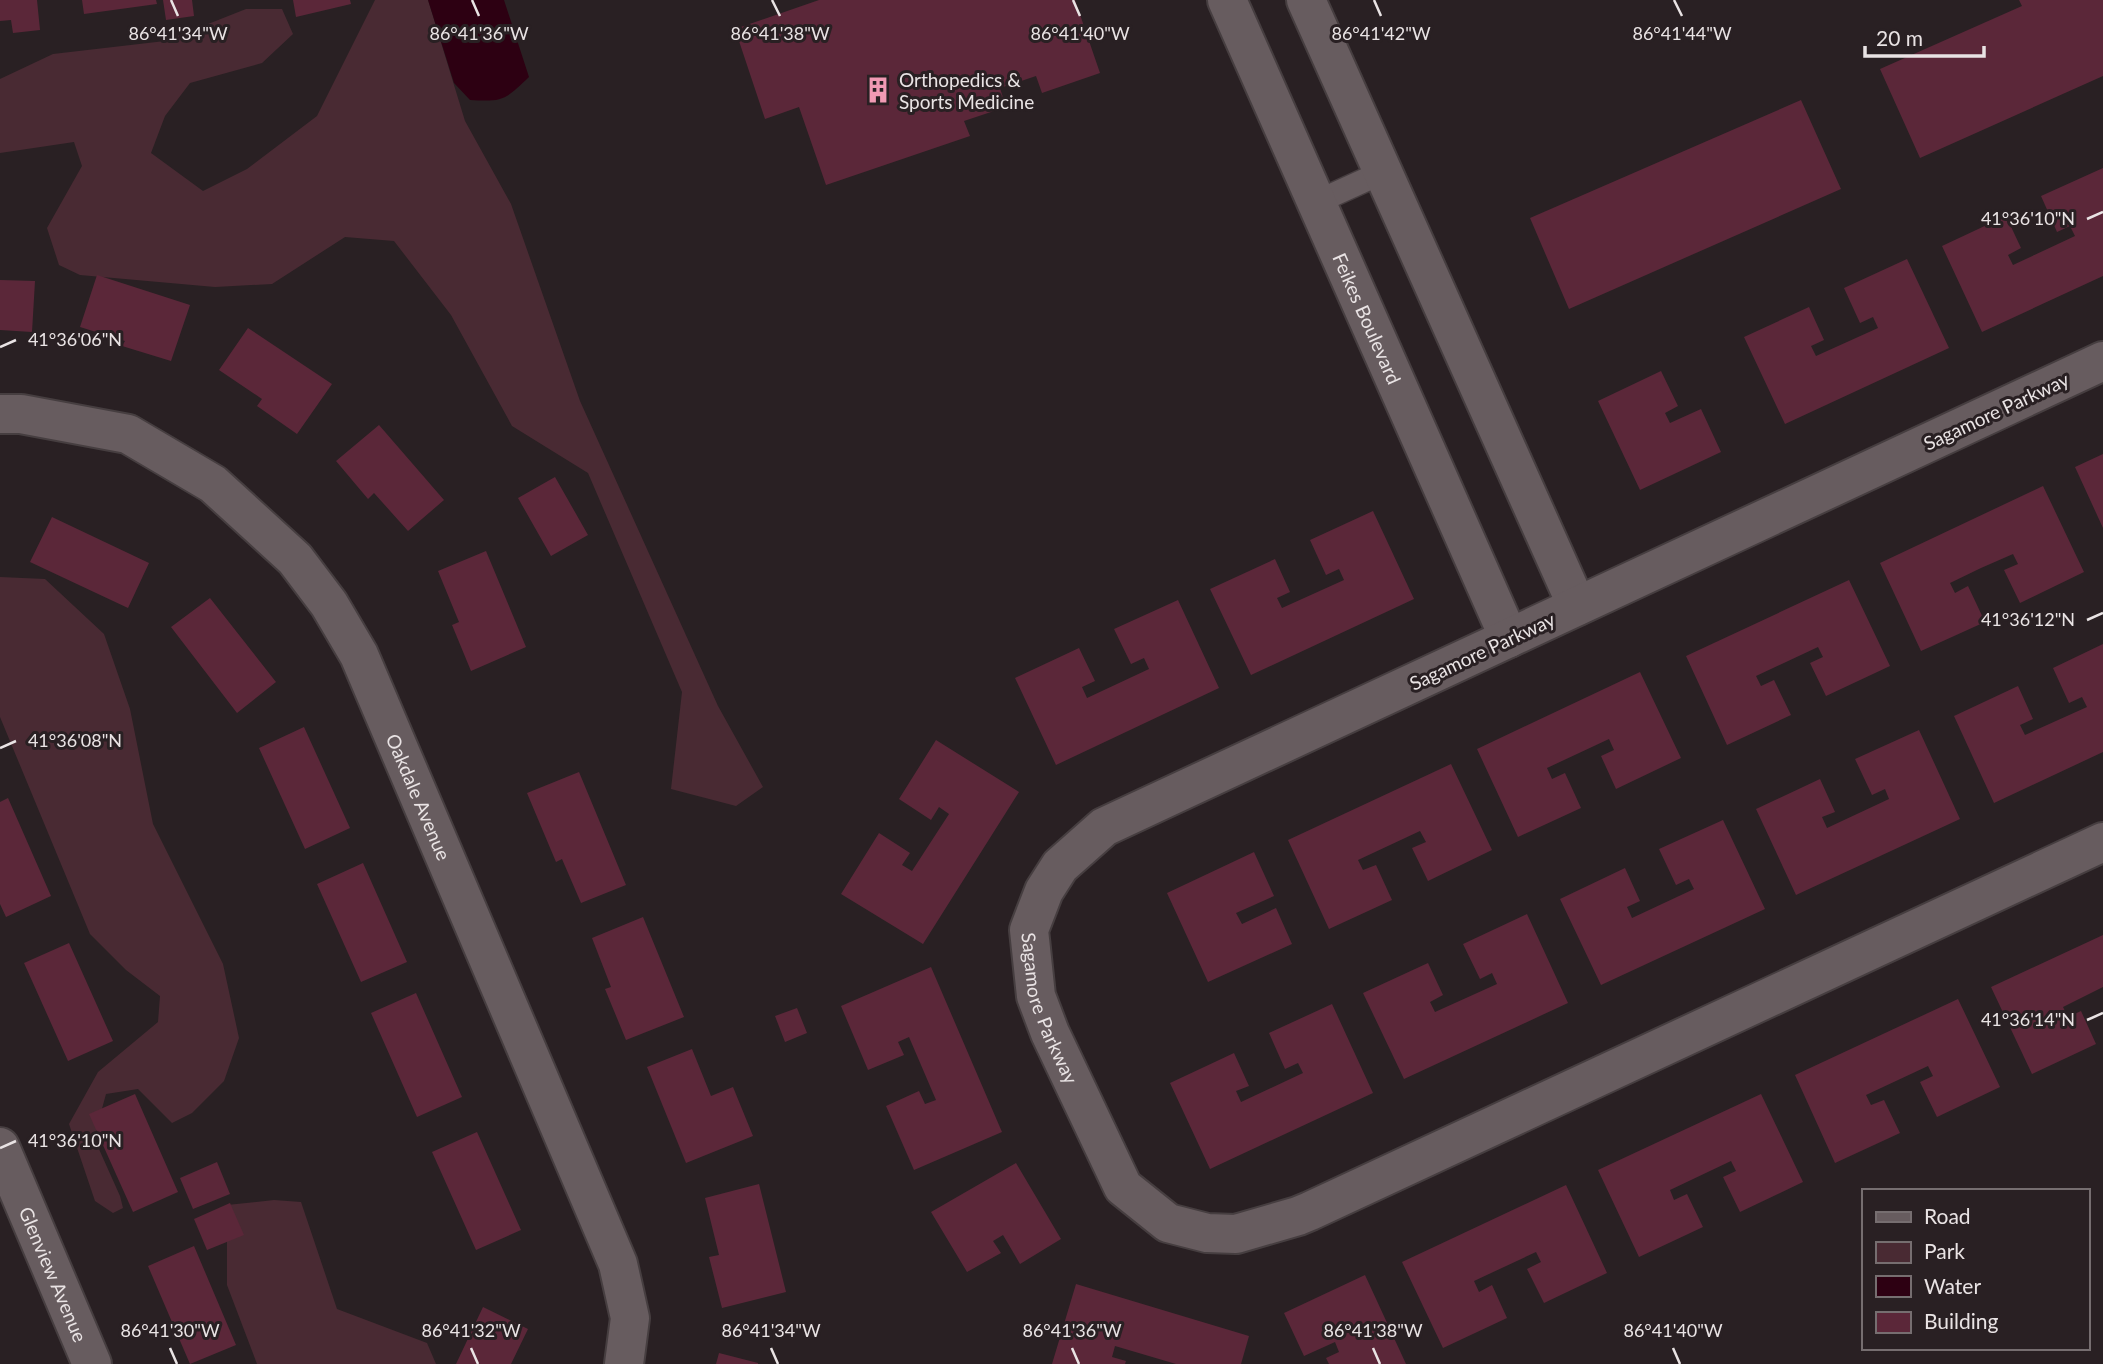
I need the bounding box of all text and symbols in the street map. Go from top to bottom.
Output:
scale bar [1865,14,1984,58]
text: 86°41'34"W [128,22,228,44]
text: 86°41'36"W [429,22,529,44]
text: 86°41'38"W [730,22,830,44]
text: 86°41'40"W [1030,22,1130,44]
text: 86°41'42"W [1331,22,1431,44]
text: 86°41'44"W [1632,22,1732,44]
text: 20 m [1876,25,1923,50]
place label: Orthopedics & Sports Medicine [899,68,1034,113]
building icon: Orthopedics & Sports Medicine [863,75,893,105]
text: 41°36'10"N [1981,207,2075,229]
street label: Feikes Boulevard [1329,249,1407,387]
text: 41°36'06"N [28,328,122,350]
street label: Sagamore Parkway [1920,367,2073,455]
street label: Sagamore Parkway [1406,607,1559,695]
text: 41°36'12"N [1981,608,2075,630]
text: 41°36'08"N [28,729,122,751]
street label: Oakdale Avenue [382,730,456,863]
street label: Sagamore Parkway [1018,931,1084,1087]
text: 41°36'14"N [1981,1008,2075,1030]
text: 41°36'10"N [28,1129,122,1151]
legend [1862,1189,2089,1350]
street label: Glenview Avenue [15,1203,93,1345]
text: Road [1924,1203,1971,1228]
text: Park [1924,1238,1965,1263]
text: Water [1924,1273,1981,1298]
text: Building [1924,1308,1999,1333]
text: 86°41'30"W [120,1319,220,1341]
text: 86°41'32"W [421,1319,521,1341]
text: 86°41'34"W [721,1319,821,1341]
text: 86°41'36"W [1022,1319,1122,1341]
text: 86°41'38"W [1323,1319,1423,1341]
text: 86°41'40"W [1623,1319,1723,1341]

